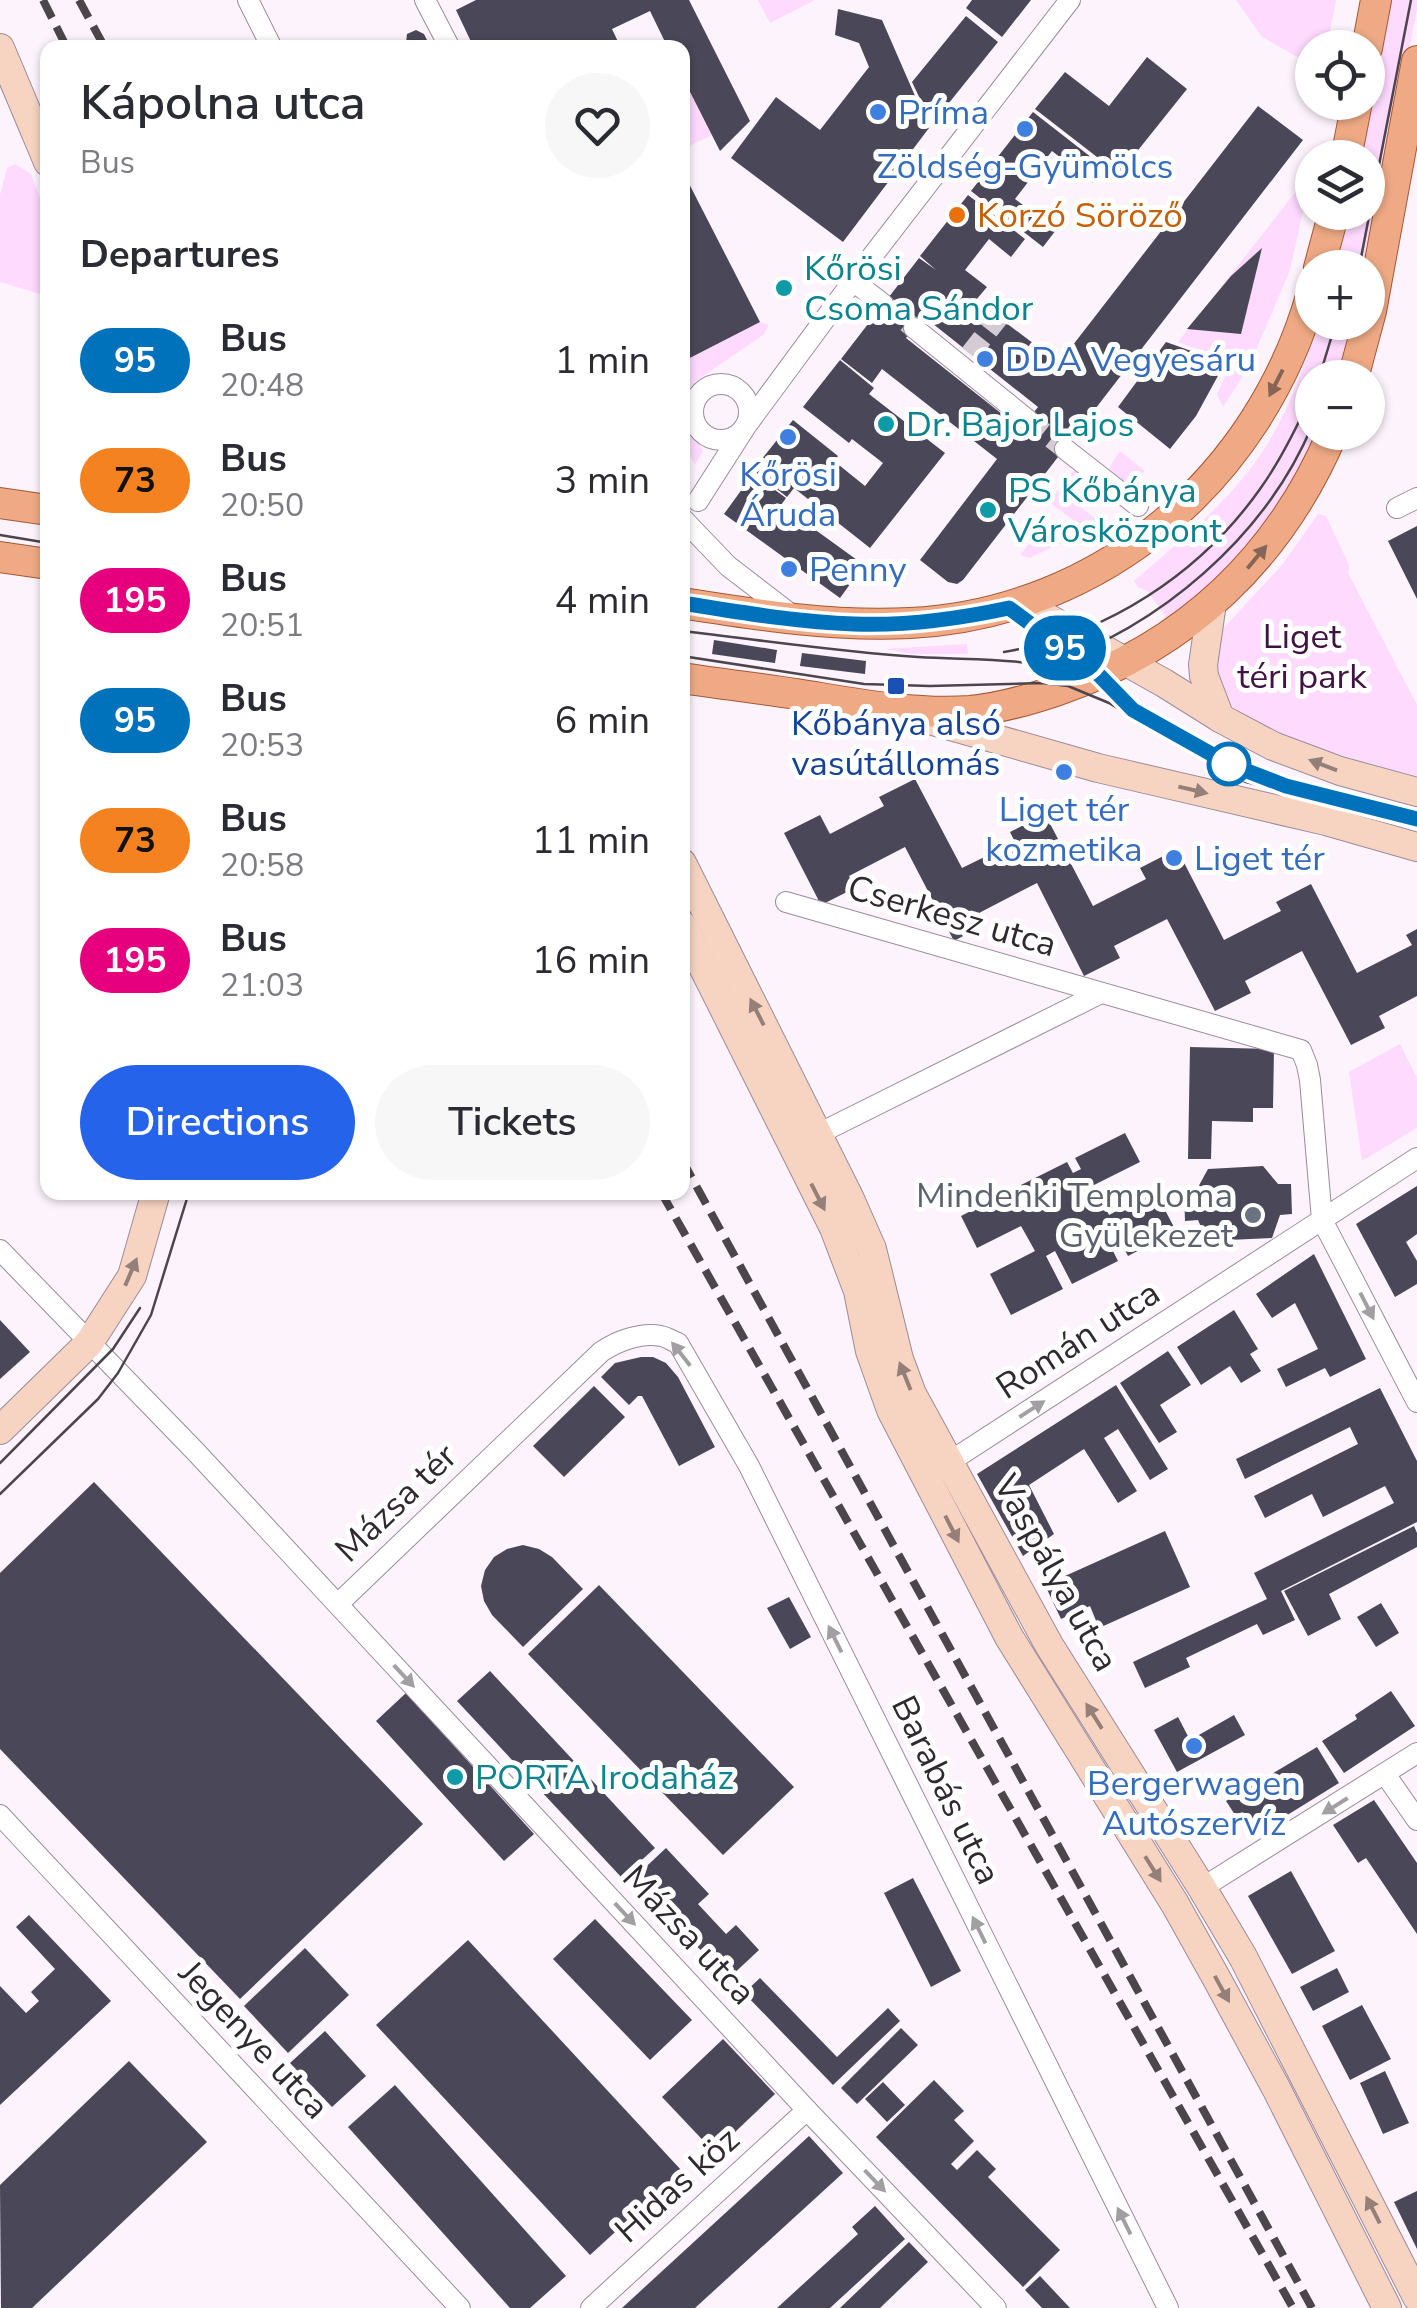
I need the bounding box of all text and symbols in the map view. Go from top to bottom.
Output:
map controls [1295,30,1385,450]
button: locate [1295,30,1385,120]
text: Kápolna utca [80,70,365,136]
button: heart [545,73,650,178]
place label: Príma [898,89,989,136]
marker: Príma [867,101,889,123]
marker: Zöldség-Gyümölcs [1014,118,1036,140]
button: layers [1295,140,1385,230]
text: Bus [80,141,135,184]
place label: Zöldség-Gyümölcs [877,143,1173,190]
place label: Korzó Söröző [977,192,1183,239]
marker: Korzó Söröző [946,204,968,226]
text: Departures [80,229,279,280]
place label: Kőrösi Csoma Sándor [804,245,1034,332]
button: + [1295,250,1385,340]
marker: Kőrösi Csoma Sándor [773,277,795,299]
text: Bus [220,313,287,364]
text: 1 min [555,335,650,386]
place label: DDA Vegyesáru [1005,336,1256,383]
text: 95 [114,337,156,384]
marker: DDA Vegyesáru [974,348,996,370]
button: − [1295,360,1385,450]
text: 20:48 [220,364,304,407]
one-way arrow [1267,368,1284,397]
place label: Dr. Bajor Lajos [906,401,1134,448]
marker: Dr. Bajor Lajos [875,413,897,435]
marker: Kőrösi Áruda [777,426,799,448]
text: Bus [220,433,287,484]
place label: Kőrösi Áruda [739,451,837,538]
text: 3 min [555,455,650,506]
text: 73 [114,457,156,504]
place label: PS Kőbánya Városközpont [1007,467,1223,554]
text: 20:50 [220,484,304,527]
marker: PS Kőbánya Városközpont [977,499,999,521]
one-way arrow [1245,544,1267,569]
place label: Penny [809,546,907,593]
text: Bus [220,553,287,604]
marker: Penny [778,558,800,580]
text: 4 min [555,575,650,626]
text: 195 [103,577,167,624]
text: 20:51 [220,604,304,647]
park label: Liget téri park [1237,613,1367,700]
line badge: 95 [1020,616,1110,680]
text: 95 [1044,625,1086,672]
text: Bus [220,673,287,724]
marker: Kőbánya alsó vasútállomás [885,675,907,697]
text: 6 min [555,695,650,746]
text: 95 [114,697,156,744]
place label: Kőbánya alsó vasútállomás [791,700,1001,787]
text: 20:53 [220,724,304,767]
unlabelled marker [1208,743,1250,785]
one-way arrow [1308,756,1338,772]
marker: Liget tér kozmetika [1053,761,1075,783]
one-way arrow [1178,783,1209,798]
place label: Liget tér kozmetika [985,786,1143,873]
text: Bus [220,793,287,844]
text: 11 min [532,815,650,866]
text: 73 [114,817,156,864]
place label: Liget tér [1194,835,1325,882]
text: 20:58 [220,844,304,887]
marker: Liget tér [1163,847,1185,869]
street label: Cserkesz utca [842,864,1062,968]
text: Bus [220,913,287,964]
text: 16 min [532,935,650,986]
text: 195 [103,937,167,984]
text: 21:03 [220,964,304,1007]
one-way arrow [749,998,766,1027]
button: Directions [80,1065,355,1180]
button: Tickets [375,1065,650,1180]
place label: Mindenki Temploma Gyülekezet [916,1172,1234,1259]
one-way arrow [809,1183,826,1212]
marker: Mindenki Temploma Gyülekezet [1242,1204,1264,1226]
one-way arrow [124,1257,140,1287]
street label: Román utca [987,1270,1169,1410]
one-way arrow [1358,1292,1375,1321]
one-way arrow [671,1340,692,1367]
one-way arrow [897,1361,913,1391]
one-way arrow [1019,1400,1046,1418]
street label: Mázsa tér [325,1433,467,1573]
street label: Vaspálya utca [982,1465,1129,1680]
one-way arrow [943,1514,960,1543]
one-way arrow [826,1624,843,1653]
one-way arrow [392,1663,414,1688]
street label: Barabás utca [880,1688,1012,1892]
one-way arrow [1086,1703,1104,1730]
marker: Bergerwagen Autószervíz [1183,1735,1205,1757]
place label: PORTA Irodaház [475,1754,734,1801]
place label: Bergerwagen Autószervíz [1087,1760,1301,1847]
marker: PORTA Irodaház [444,1766,466,1788]
one-way arrow [1321,1796,1349,1814]
street label: Mázsa utca [612,1855,766,2015]
one-way arrow [1144,1855,1161,1883]
one-way arrow [613,1902,636,1926]
one-way arrow [971,1915,988,1944]
street label: Jegenye utca [168,1950,340,2129]
one-way arrow [1214,1975,1231,2004]
street label: Hidas köz [605,2117,749,2253]
one-way arrow [863,2169,886,2193]
one-way arrow [1365,2195,1382,2224]
one-way arrow [1116,2206,1133,2235]

